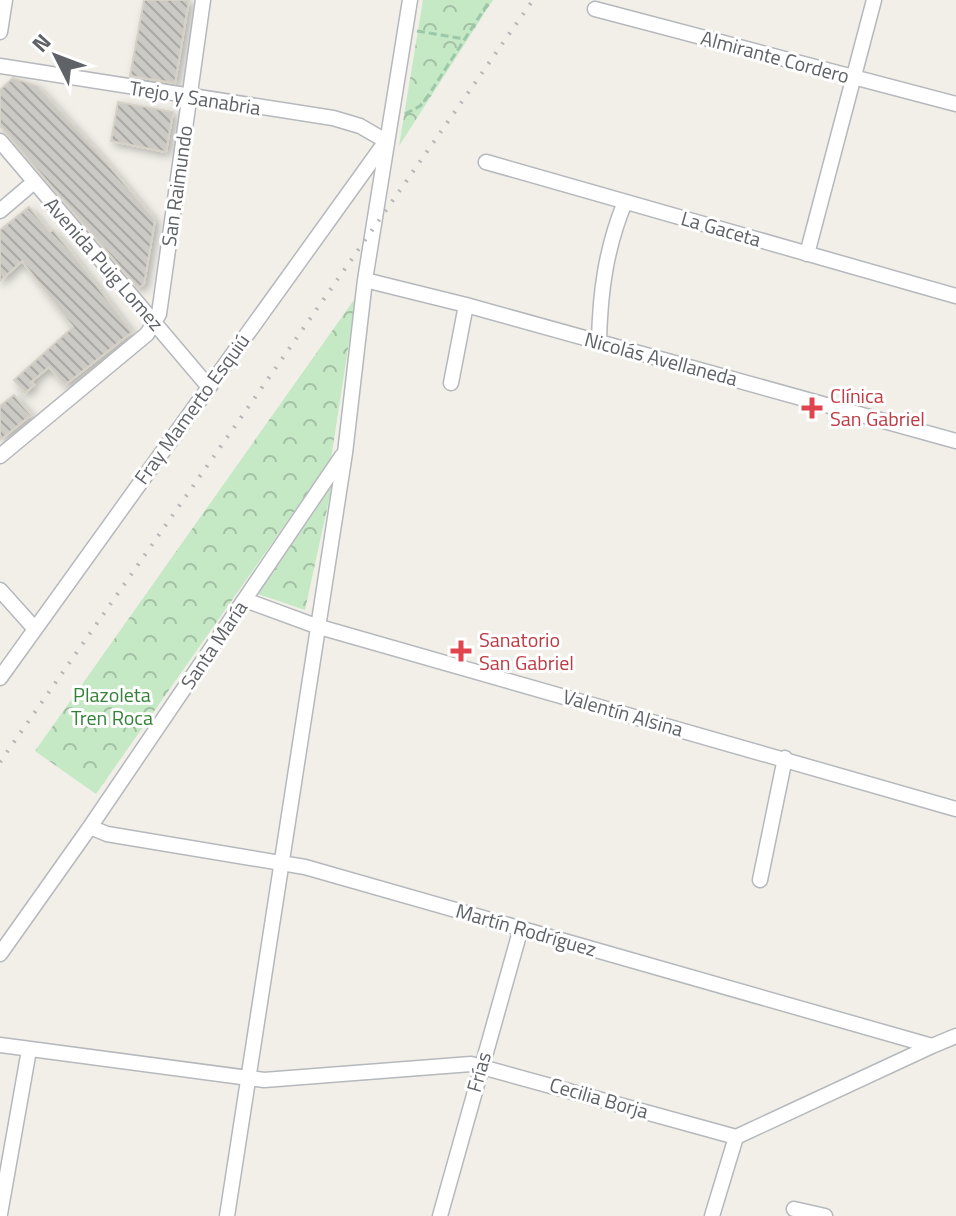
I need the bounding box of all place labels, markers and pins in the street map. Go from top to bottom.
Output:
place label: Clínica San Gabriel [830,380,925,434]
marker: Clínica San Gabriel [801,397,823,419]
place label: Sanatorio San Gabriel [479,624,574,678]
marker: Sanatorio San Gabriel [450,640,472,662]

